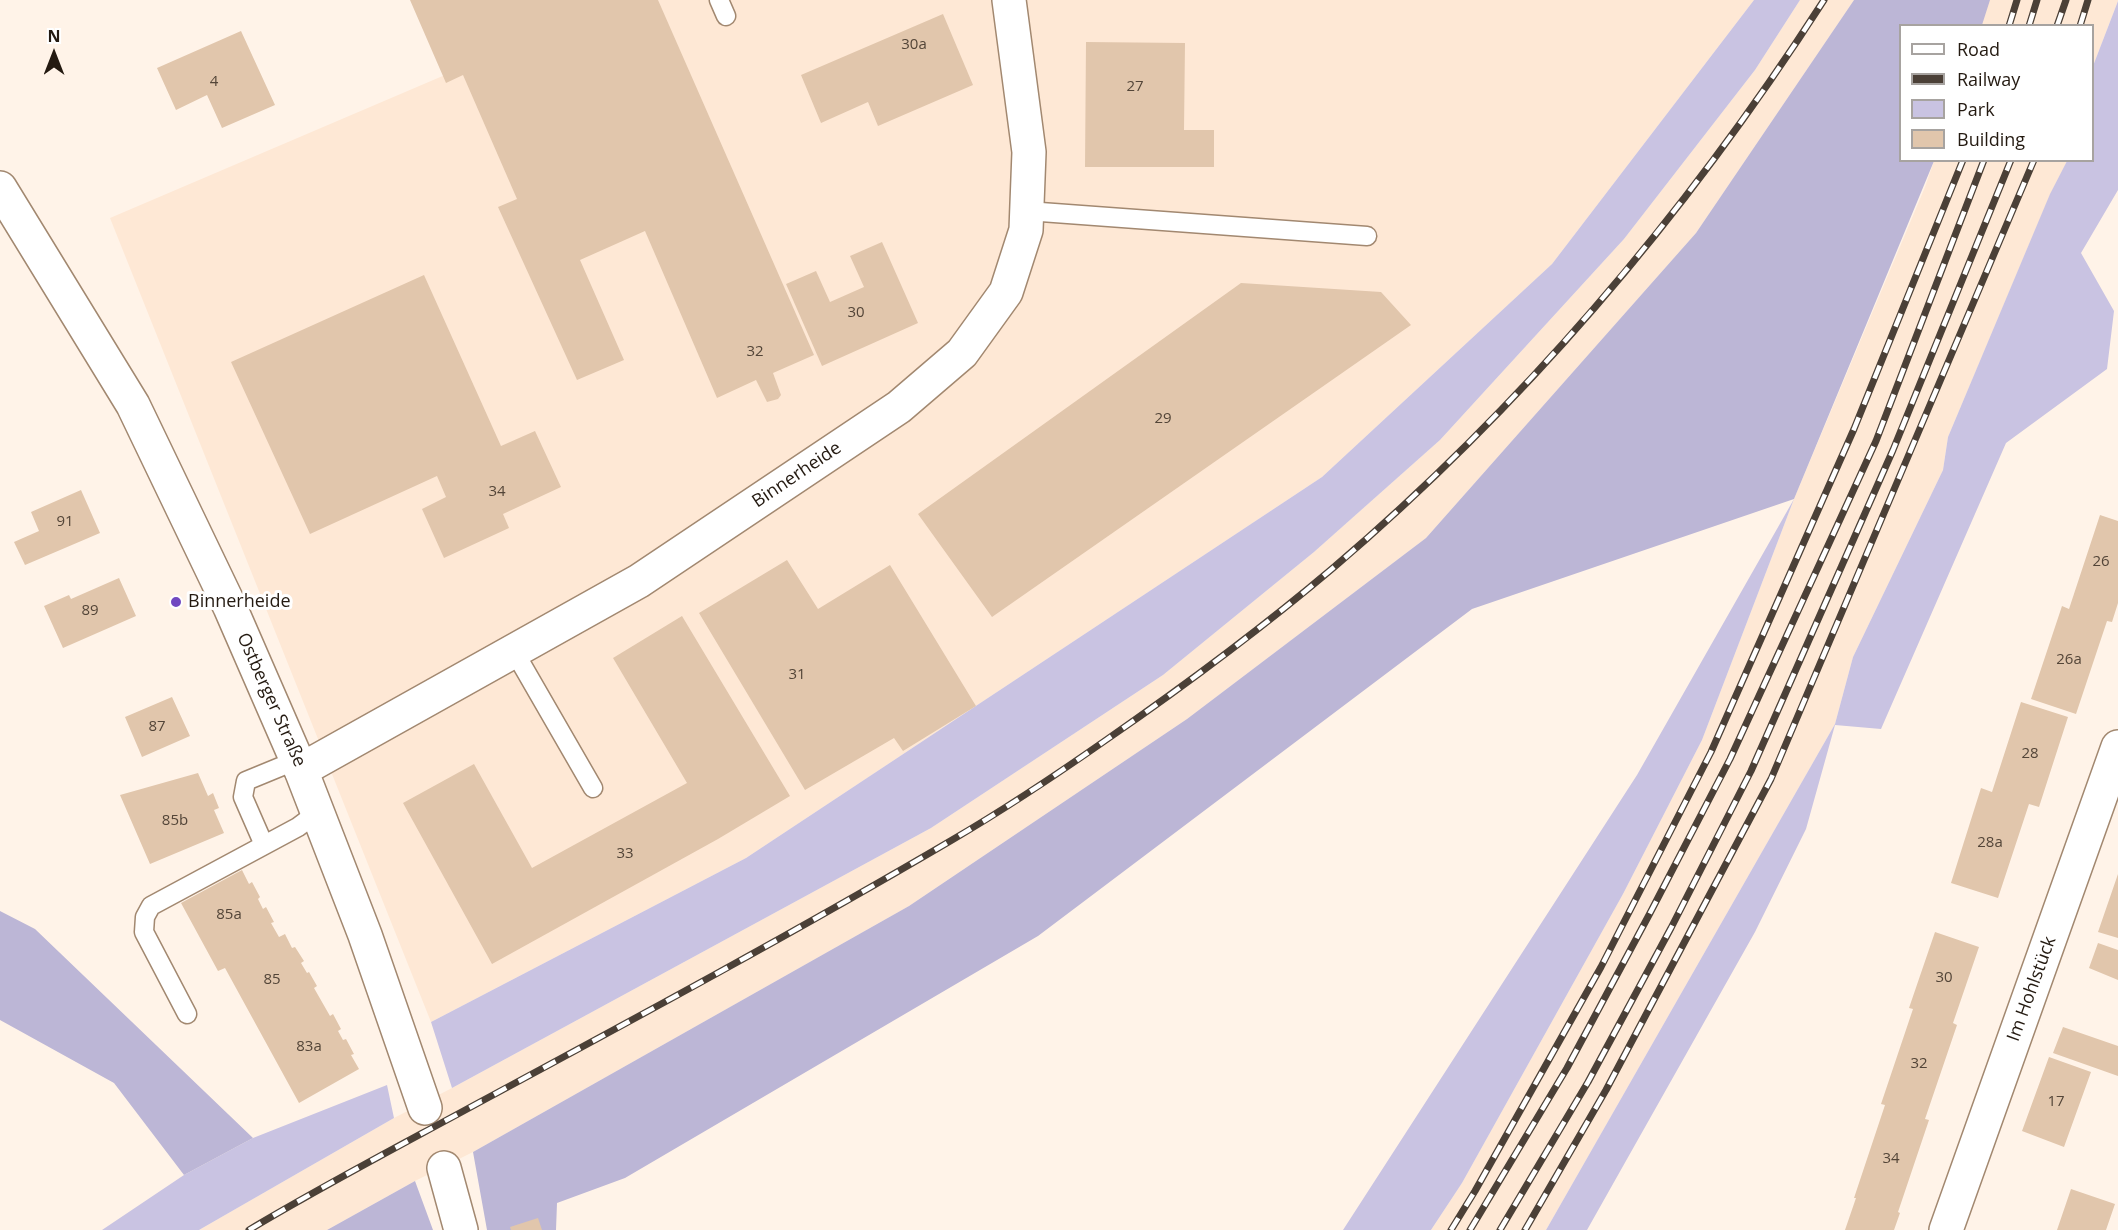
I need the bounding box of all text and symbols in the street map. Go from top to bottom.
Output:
north arrow [24,24,84,84]
legend [1899,24,2094,162]
text: N [47,25,61,47]
house number: 30a [901,36,927,54]
text: Road [1957,37,2000,61]
text: Railway [1957,67,2020,91]
house number: 4 [210,73,218,91]
house number: 27 [1126,78,1144,96]
text: Park [1957,97,1995,121]
text: Building [1957,127,2025,151]
house number: 30 [847,304,865,322]
house number: 32 [746,343,764,361]
house number: 29 [1154,410,1172,428]
street label: Binnerheide [748,437,846,513]
house number: 34 [488,483,506,501]
house number: 91 [56,513,74,531]
house number: 26 [2092,553,2110,571]
place label: Binnerheide [188,591,291,613]
marker: Binnerheide [169,595,183,609]
house number: 89 [81,602,99,620]
street label: Ostberger Straße [232,630,310,770]
house number: 26a [2056,651,2082,669]
house number: 31 [788,666,806,684]
house number: 87 [148,718,166,736]
house number: 28 [2021,745,2039,763]
house number: 85b [162,812,188,830]
house number: 28a [1977,834,2003,852]
house number: 33 [616,845,634,863]
house number: 85a [216,906,242,924]
street label: Im Hohlstück [2003,934,2061,1044]
house number: 30 [1935,969,1953,987]
house number: 85 [263,971,281,989]
house number: 83a [296,1038,322,1056]
house number: 32 [1910,1055,1928,1073]
house number: 17 [2047,1093,2065,1111]
house number: 34 [1882,1150,1900,1168]

